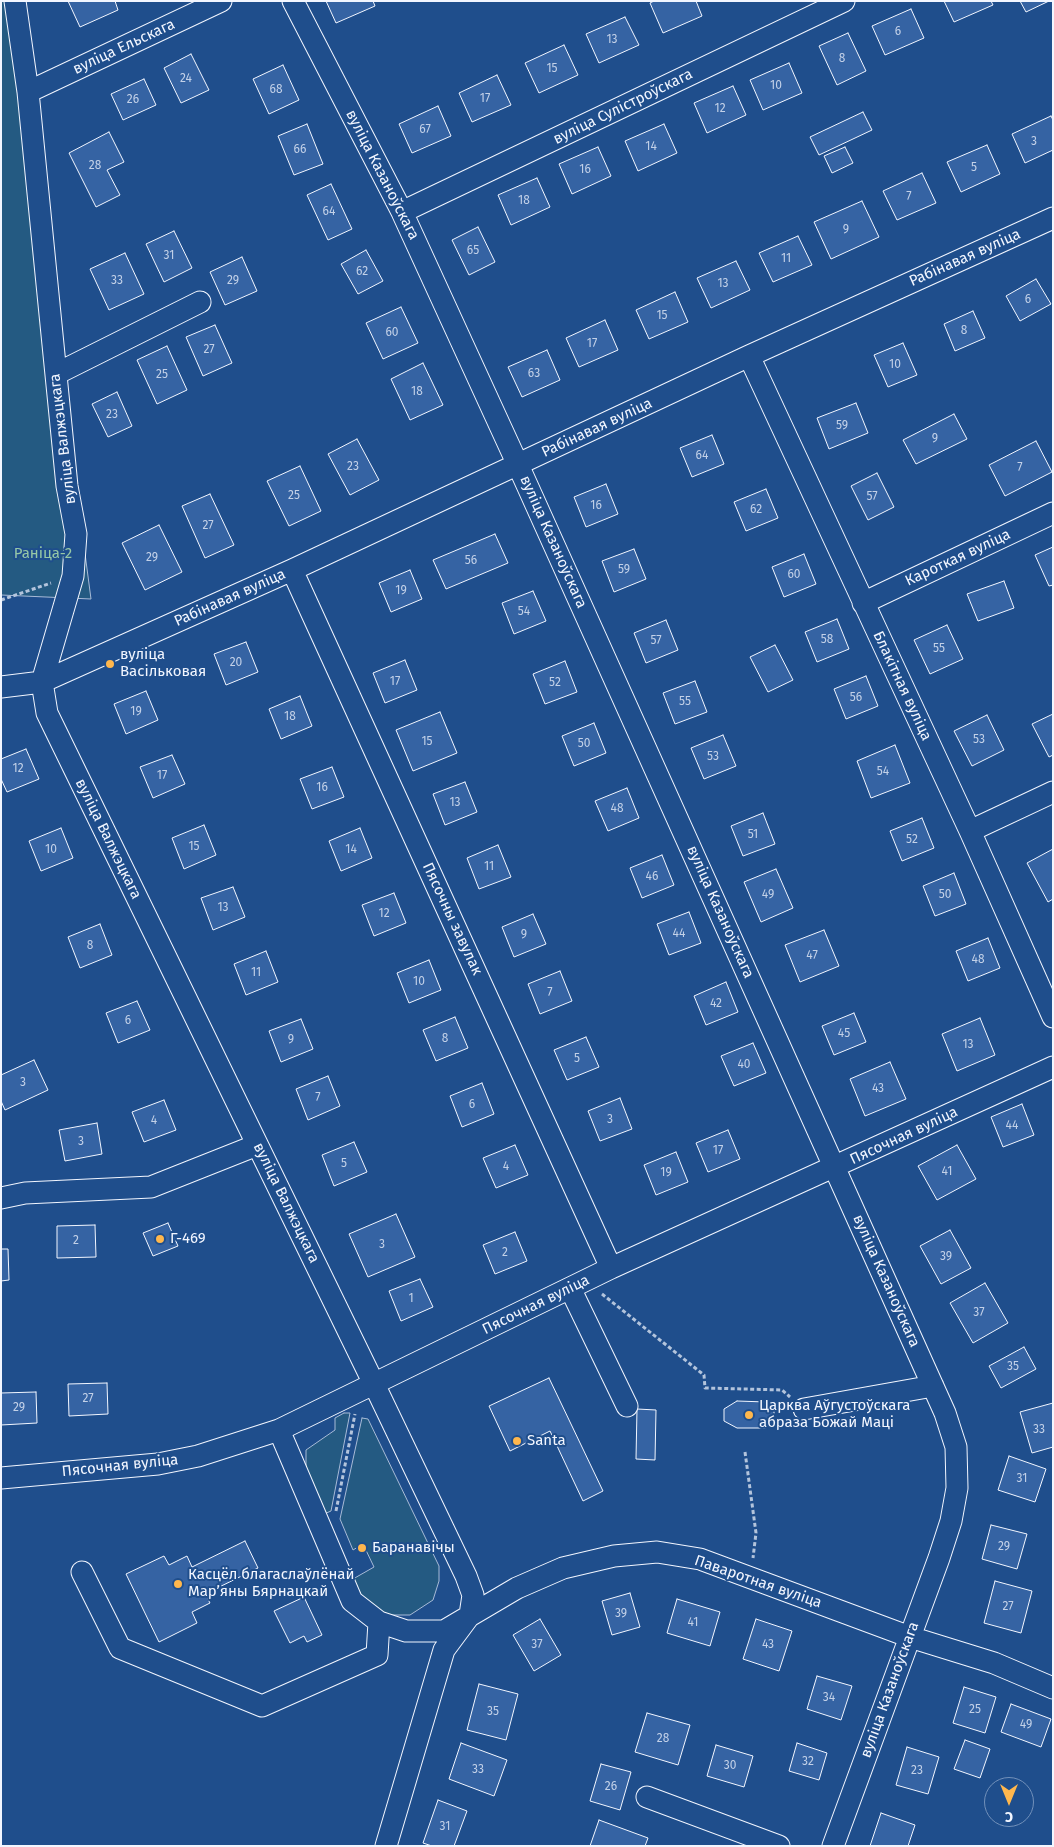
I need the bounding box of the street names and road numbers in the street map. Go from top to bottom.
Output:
street label: вуліца Ельскага [70,15,178,79]
street label: вуліца Сулістроўскага [550,65,696,149]
street label: вуліца Казаноўскага [341,107,423,243]
street label: Рабінавая вуліца [907,225,1023,291]
street label: вуліца Валжэцкага [46,373,80,505]
street label: Рабінавая вуліца [539,394,655,462]
street label: вуліца Казаноўскага [516,473,590,611]
street label: Кароткая вуліца [902,526,1014,590]
street label: Рабінавая вуліца [172,565,288,631]
street label: Блакітная вуліца [869,628,935,744]
street label: вуліца Валжэцкага [71,776,145,902]
street label: вуліца Казаноўскага [683,843,757,981]
street label: Пясочны завулак [418,860,486,978]
street label: Пясочная вуліца [847,1103,961,1169]
street label: вуліца Валжэцкага [249,1140,323,1266]
street label: вуліца Казаноўскага [849,1212,923,1350]
street label: Пясочная вуліца [480,1271,592,1339]
street label: Пясочная вуліца [61,1451,179,1481]
street label: Паваротная вуліца [692,1552,824,1612]
street label: вуліца Казаноўскага [857,1620,923,1760]

